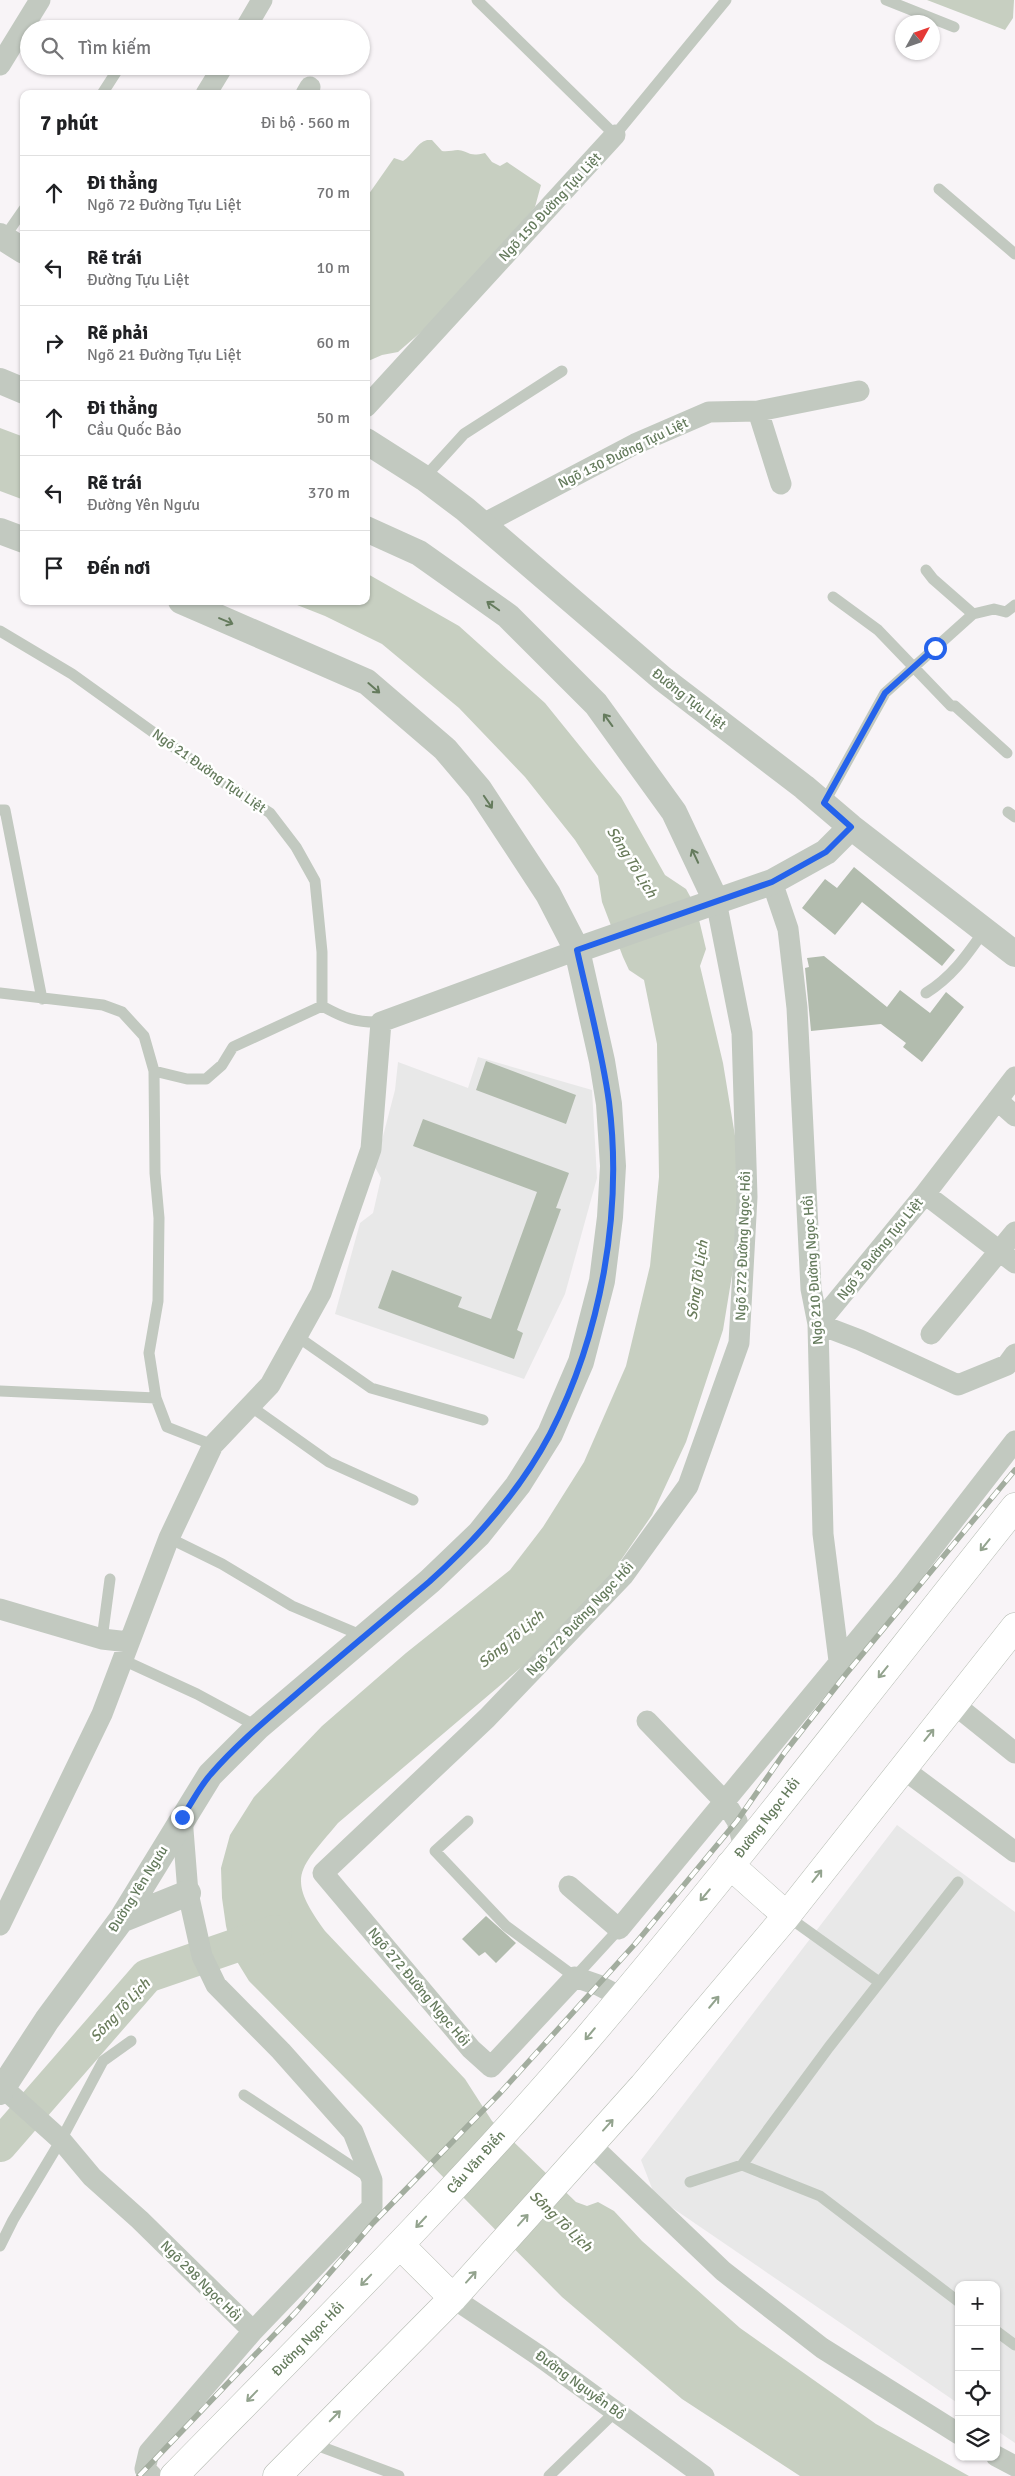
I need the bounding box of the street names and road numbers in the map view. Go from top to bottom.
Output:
street label: Ngõ 150 Đường Tựu Liệt [495,149,605,265]
street label: Ngõ 130 Đường Tựu Liệt [555,414,691,492]
street label: Đường Tựu Liệt [648,665,730,733]
street label: Ngõ 21 Đường Tựu Liệt [149,725,269,817]
street label: Ngõ 272 Đường Ngọc Hồi [732,1171,754,1321]
street label: Ngõ 3 Đường Tựu Liệt [833,1194,927,1304]
street label: Ngõ 210 Đường Ngọc Hồi [799,1195,827,1345]
street label: Ngõ 272 Đường Ngọc Hồi [523,1558,637,1680]
street label: Đường Ngọc Hồi [731,1775,803,1861]
street label: Đường Yên Ngưu [105,1843,171,1935]
street label: Ngõ 272 Đường Ngọc Hồi [364,1924,474,2050]
street label: Cầu Văn Điển [443,2127,509,2197]
street label: Ngõ 298 Ngọc Hồi [157,2237,245,2325]
street label: Đường Ngọc Hồi [268,2298,348,2380]
street label: Đường Nguyễn Bồ [532,2347,628,2423]

